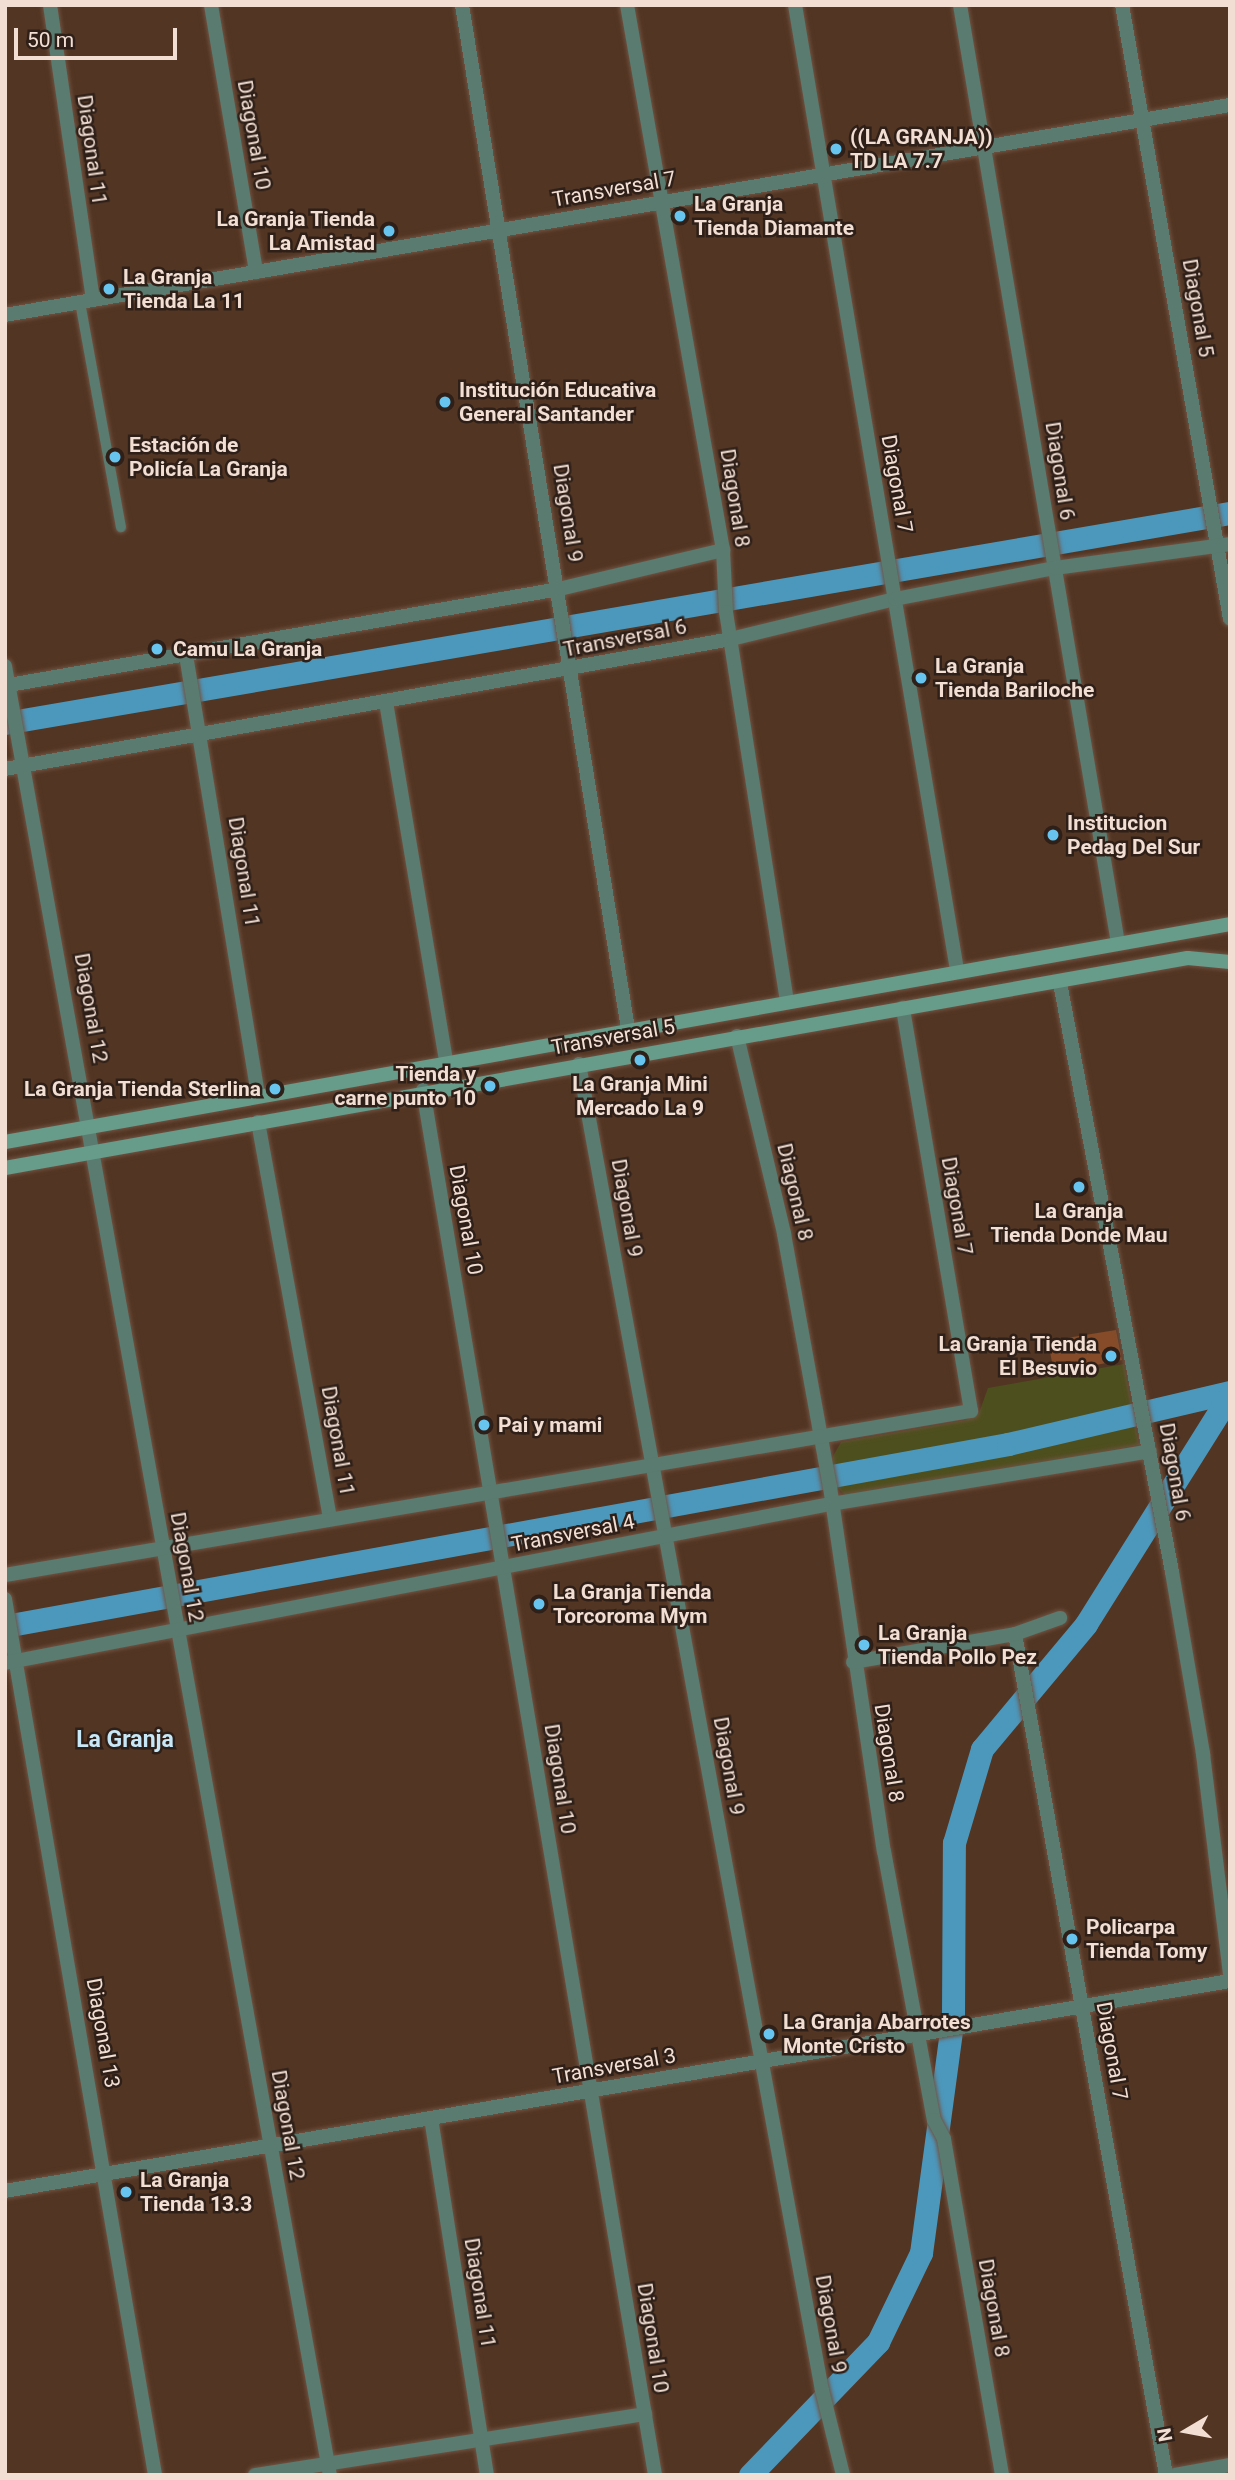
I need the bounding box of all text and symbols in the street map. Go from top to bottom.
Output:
scale bar [18,14,180,58]
text: 50 m [27,28,74,52]
street label: Diagonal 10 [232,78,276,192]
street label: Diagonal 11 [72,93,112,207]
place label: ((LA GRANJA)) TD LA 7.7 [850,124,993,174]
marker: ((LA GRANJA)) TD LA 7.7 [828,141,844,157]
street label: Transversal 7 [550,166,678,212]
place label: La Granja Tienda Diamante [694,191,854,241]
place label: La Granja Tienda La Amistad [216,206,375,256]
marker: La Granja Tienda Diamante [672,208,688,224]
marker: La Granja Tienda La Amistad [381,223,397,239]
street label: Diagonal 5 [1177,257,1219,359]
place label: La Granja Tienda La 11 [123,264,245,314]
marker: La Granja Tienda La 11 [101,281,117,297]
place label: Institución Educativa General Santander [459,377,656,427]
marker: Institución Educativa General Santander [437,394,453,410]
street label: Diagonal 6 [1040,420,1080,522]
place label: Estación de Policía La Granja [129,432,288,482]
street label: Diagonal 7 [876,433,918,535]
street label: Diagonal 8 [715,447,755,549]
marker: Estación de Policía La Granja [107,449,123,465]
street label: Diagonal 9 [548,462,588,564]
street label: Transversal 6 [561,614,689,662]
place label: Camu La Granja [173,636,322,662]
marker: Camu La Granja [147,639,167,659]
place label: La Granja Tienda Bariloche [935,653,1094,703]
marker: La Granja Tienda Bariloche [913,670,929,686]
place label: Institucion Pedag Del Sur [1067,810,1200,860]
street label: Diagonal 11 [223,815,265,929]
marker: Institucion Pedag Del Sur [1045,827,1061,843]
street label: Diagonal 12 [69,951,113,1065]
street label: Transversal 5 [549,1014,677,1060]
marker: La Granja Mini Mercado La 9 [632,1052,648,1068]
place label: Tienda y carne punto 10 [334,1061,476,1111]
place label: La Granja Mini Mercado La 9 [572,1071,708,1121]
place label: La Granja Tienda Sterlina [23,1076,261,1102]
marker: Tienda y carne punto 10 [482,1078,498,1094]
marker: La Granja Tienda Sterlina [267,1081,283,1097]
street label: Diagonal 8 [772,1141,818,1243]
street label: Diagonal 7 [936,1155,978,1257]
street label: Diagonal 9 [606,1157,648,1259]
street label: Diagonal 10 [444,1163,488,1277]
marker: La Granja Tienda Donde Mau [1071,1179,1087,1195]
place label: La Granja Tienda Donde Mau [990,1198,1168,1248]
place label: La Granja Tienda El Besuvio [938,1331,1097,1381]
marker: La Granja Tienda El Besuvio [1103,1348,1119,1364]
street label: Diagonal 11 [316,1384,360,1498]
place label: Pai y mami [498,1412,602,1438]
marker: Pai y mami [476,1417,492,1433]
street label: Diagonal 6 [1154,1421,1196,1523]
street label: Transversal 4 [509,1509,637,1557]
street label: Diagonal 12 [165,1510,209,1624]
place label: La Granja Tienda Torcoroma Mym [553,1579,712,1629]
marker: La Granja Tienda Torcoroma Mym [531,1596,547,1612]
place label: La Granja Tienda Pollo Pez [878,1620,1037,1670]
marker: La Granja Tienda Pollo Pez [856,1637,872,1653]
street label: Diagonal 8 [869,1702,909,1804]
street label: Diagonal 9 [708,1715,750,1817]
street label: Diagonal 10 [539,1722,581,1836]
district label: La Granja [76,1726,174,1754]
place label: Policarpa Tienda Tomy [1086,1914,1208,1964]
marker: Policarpa Tienda Tomy [1064,1931,1080,1947]
street label: Diagonal 13 [81,1976,125,2090]
street label: Diagonal 7 [1091,2000,1133,2102]
place label: La Granja Abarrotes Monte Cristo [783,2009,971,2059]
marker: La Granja Abarrotes Monte Cristo [761,2026,777,2042]
street label: Transversal 3 [550,2043,678,2089]
street label: Diagonal 12 [266,2068,310,2182]
place label: La Granja Tienda 13.3 [140,2167,252,2217]
marker: La Granja Tienda 13.3 [118,2184,134,2200]
street label: Diagonal 11 [459,2236,501,2350]
street label: Diagonal 8 [973,2257,1015,2359]
street label: Diagonal 9 [810,2273,852,2375]
street label: Diagonal 10 [632,2281,674,2395]
north arrow [1151,2396,1221,2466]
text: N [1152,2426,1177,2443]

